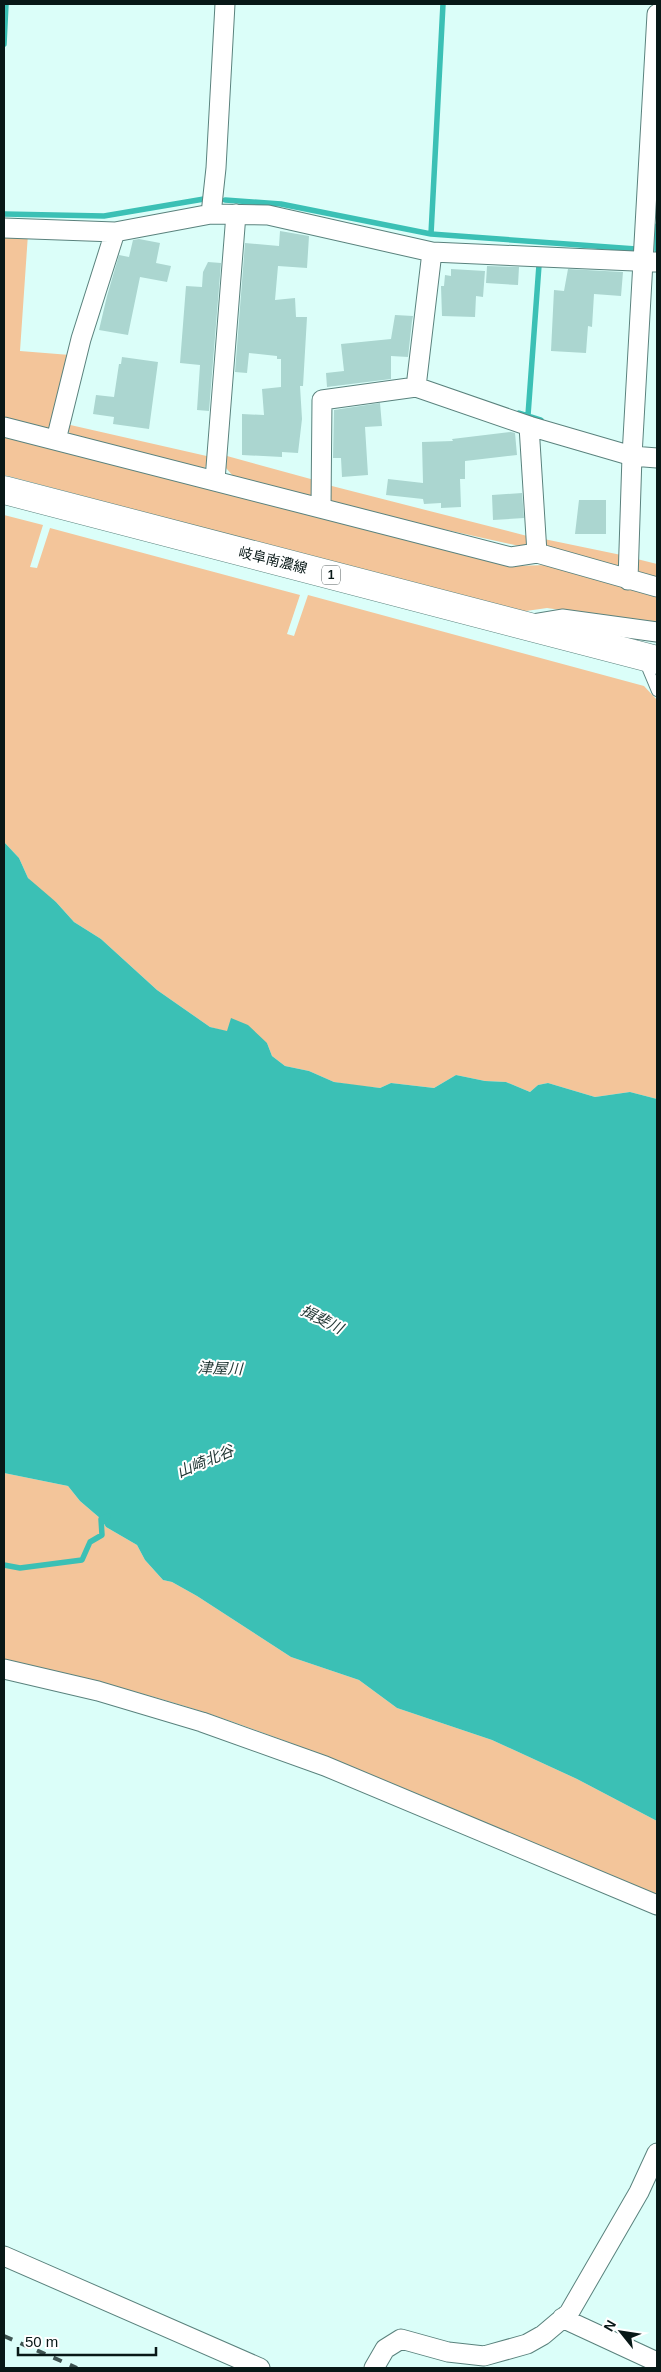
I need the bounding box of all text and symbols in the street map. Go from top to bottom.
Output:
street label: 岐阜南濃線 [237,544,309,576]
road number: 1 [322,566,340,584]
water label: 揖斐川 [298,1301,348,1338]
water label: 津屋川 [197,1359,245,1377]
water label: 山崎北谷 [174,1441,238,1481]
north arrow [596,2307,646,2357]
text: N [600,2317,619,2334]
scale bar [18,2324,155,2356]
text: 50 m [25,2333,58,2350]

